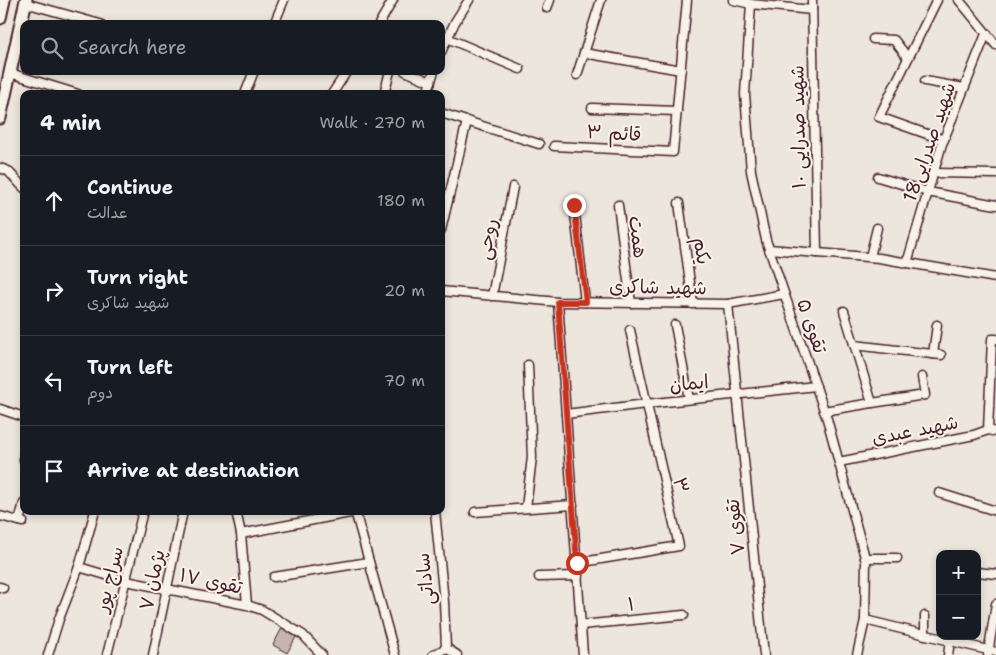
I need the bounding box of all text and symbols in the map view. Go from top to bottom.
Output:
search box [20,20,445,75]
icon: search [38,34,66,62]
text: Search here [78,35,187,60]
street label: شهید صدرایی ۱۰ [784,65,812,189]
street label: شهید صدرایی18 [897,79,961,205]
text: 4 min [40,109,101,137]
text: Walk · 270 m [320,112,425,133]
street label: قائم ۳ [586,119,642,149]
text: Continue [87,175,173,200]
icon: ahead [40,187,68,215]
text: 180 m [377,190,425,211]
route end [563,194,586,217]
text: عدالت [87,202,128,223]
street label: همت [623,214,653,260]
street label: روحی [471,216,503,262]
street label: یکم [686,236,716,266]
text: Turn right [87,265,188,290]
street label: شهید شاکری [609,274,707,300]
icon: right [40,277,68,305]
text: 20 m [384,280,425,301]
text: شهید شاکری [87,292,169,313]
street label: تقوی ۵ [791,295,833,357]
text: Turn left [87,355,173,380]
icon: left [40,367,68,395]
street label: ایمان [668,369,710,397]
text: 70 m [384,370,425,391]
text: دوم [87,382,113,403]
street label: شهید عبدی [870,409,960,451]
icon: arrive [40,457,68,485]
text: Arrive at destination [87,458,299,483]
street label: ۳ [667,475,695,495]
street label: تقوی ۷ [720,497,750,557]
street label: سراج پور [88,544,129,616]
street label: پژمان ۷ [133,547,171,613]
map controls [936,550,981,640]
button: + [936,550,981,595]
street label: ساداتی [410,552,440,606]
route start [566,552,589,575]
street label: تقوی ۱۷ [177,562,245,600]
street label: ۱ [626,591,636,617]
button: − [936,595,981,640]

